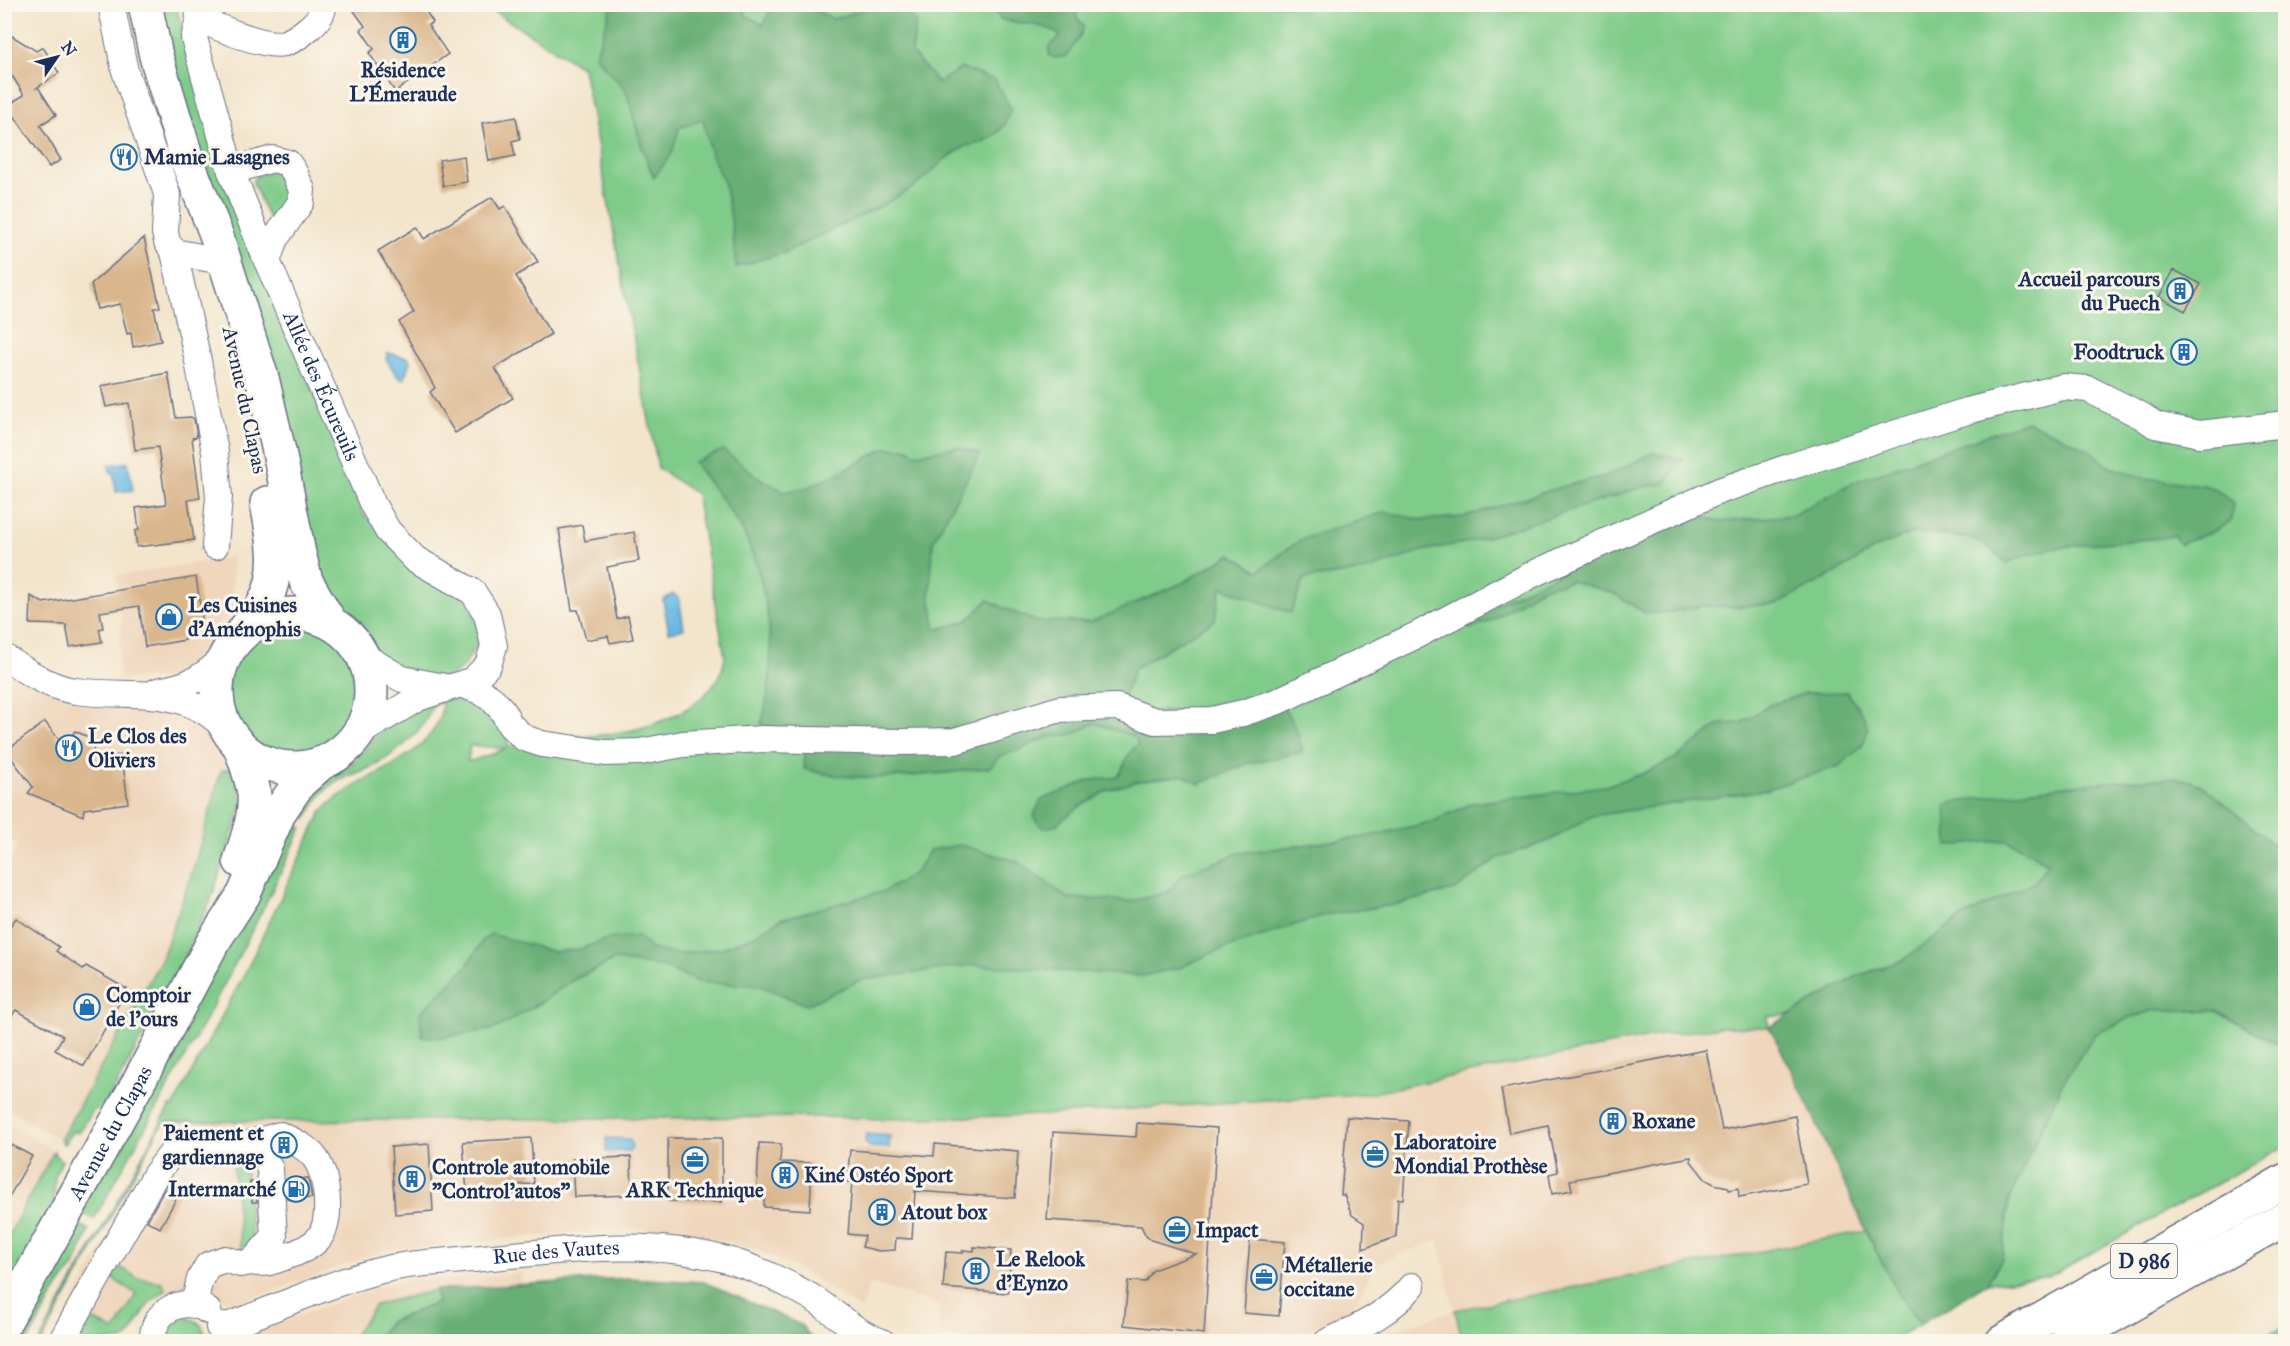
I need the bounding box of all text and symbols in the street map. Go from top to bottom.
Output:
building icon: Résidence L'Émeraude [388,25,418,55]
north arrow [27,27,87,87]
text: N [57,38,81,60]
place label: Résidence L'Émeraude [349,57,457,107]
restaurant icon: Mamie Lasagnes [109,142,139,172]
place label: Mamie Lasagnes [144,144,290,170]
place label: Accueil parcours du Puech [2017,266,2160,316]
building icon: Accueil parcours du Puech [2165,276,2195,306]
street label: Allée des Écureuils [277,306,365,465]
street label: Avenue du Clapas [217,323,273,476]
building icon: Foodtruck [2169,337,2199,367]
place label: Foodtruck [2074,339,2165,365]
place label: Les Cuisines d'Aménophis [188,592,301,642]
shop icon: Les Cuisines d'Aménophis [154,602,184,632]
place label: Le Clos des Oliviers [88,723,187,773]
restaurant icon: Le Clos des Oliviers [54,733,84,763]
place label: Comptoir de l'ours [106,982,192,1032]
shop icon: Comptoir de l'ours [72,992,102,1022]
street label: Avenue du Clapas [62,1061,158,1205]
building icon: Roxane [1598,1106,1628,1136]
place label: Roxane [1632,1108,1696,1134]
place label: Paiement et gardiennage [162,1120,265,1170]
place label: Laboratoire Mondial Prothèse [1394,1129,1548,1179]
building icon: Paiement et gardiennage [269,1130,299,1160]
office icon: Laboratoire Mondial Prothèse [1360,1139,1390,1169]
office icon: ARK Technique [680,1145,710,1175]
place label: Controle automobile "Control'autos" [432,1154,610,1204]
building icon: Kiné Ostéo Sport [770,1160,800,1190]
place label: Kiné Ostéo Sport [804,1162,954,1188]
building icon: Controle automobile "Control'autos" [397,1164,427,1194]
fuel station icon: Intermarché [281,1174,311,1204]
place label: Intermarché [168,1176,276,1202]
place label: ARK Technique [624,1177,764,1203]
building icon: Atout box [867,1197,897,1227]
place label: Atout box [900,1199,988,1225]
office icon: Impact [1162,1215,1192,1245]
place label: Impact [1196,1217,1259,1243]
street label: Rue des Vautes [491,1234,620,1270]
road number: D 986 [2111,1244,2177,1278]
place label: Le Relook d'Eynzo [996,1246,1086,1296]
place label: Métallerie occitane [1284,1252,1373,1302]
building icon: Le Relook d'Eynzo [961,1256,991,1286]
office icon: Métallerie occitane [1249,1262,1279,1292]

